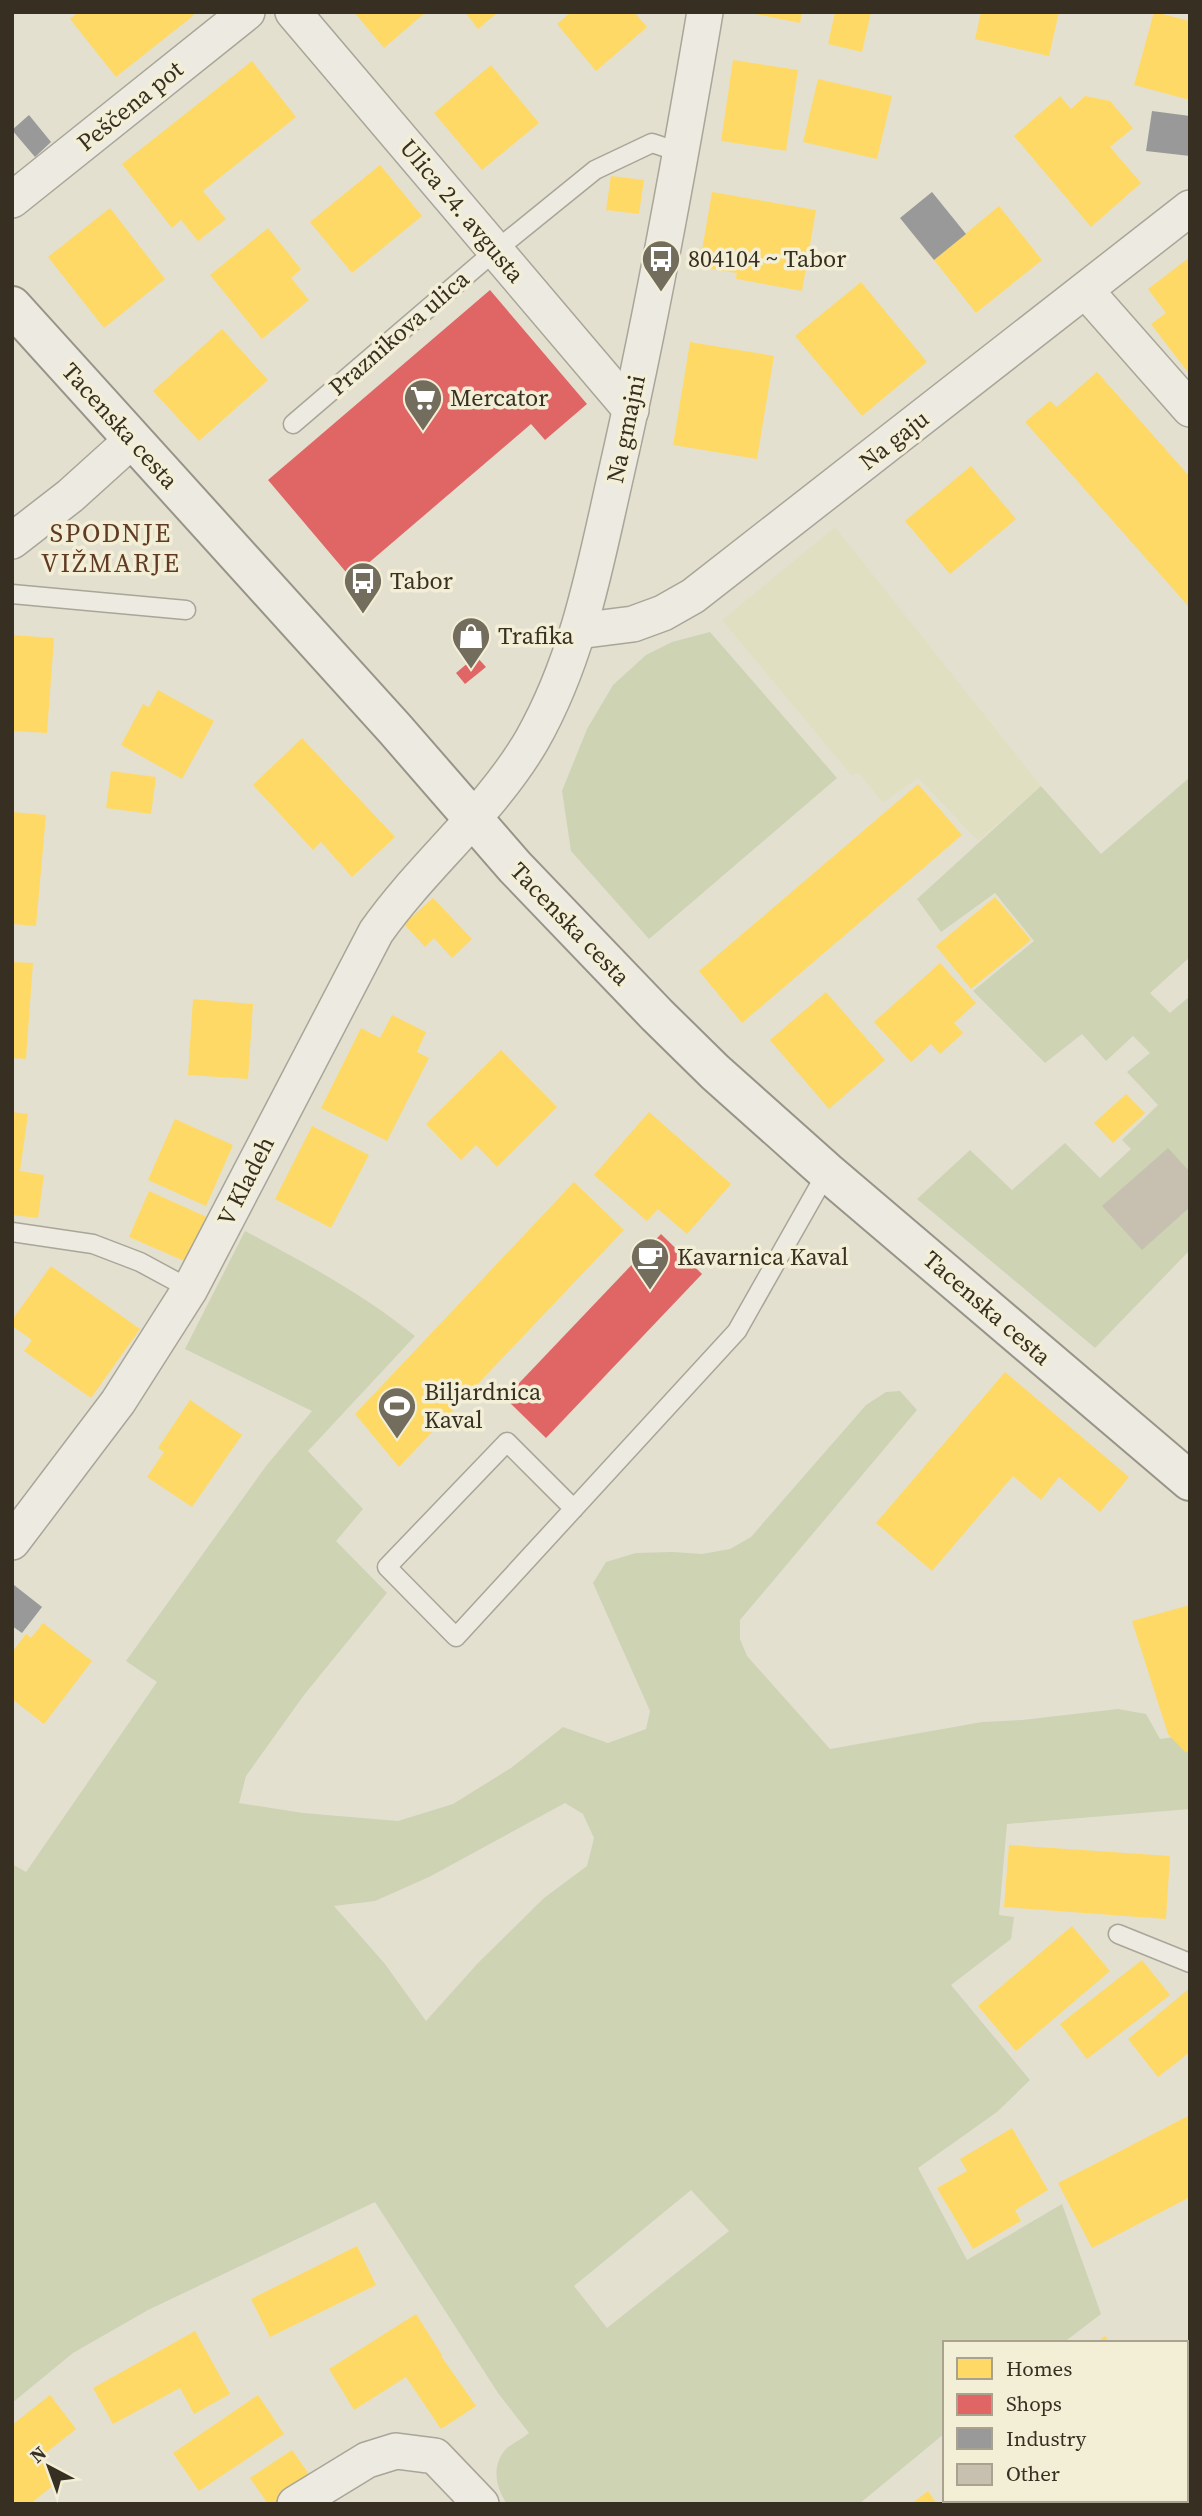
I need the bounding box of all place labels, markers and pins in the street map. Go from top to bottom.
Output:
bus stop icon: 804104 ~ Tabor [640,238,682,293]
place label: 804104 ~ Tabor [688,242,846,275]
supermarket icon: Mercator [402,377,444,432]
place label: Mercator [450,381,548,414]
bus stop icon: Tabor [342,560,384,615]
place label: Tabor [390,564,453,597]
shop icon: Trafika [450,615,492,670]
place label: Trafika [498,619,575,652]
cafe icon: Kavarnica Kaval [629,1236,671,1291]
place label: Kavarnica Kaval [677,1240,848,1273]
place label: Biljardnica Kaval [424,1375,542,1436]
sports icon: Biljardnica Kaval [376,1385,418,1440]

